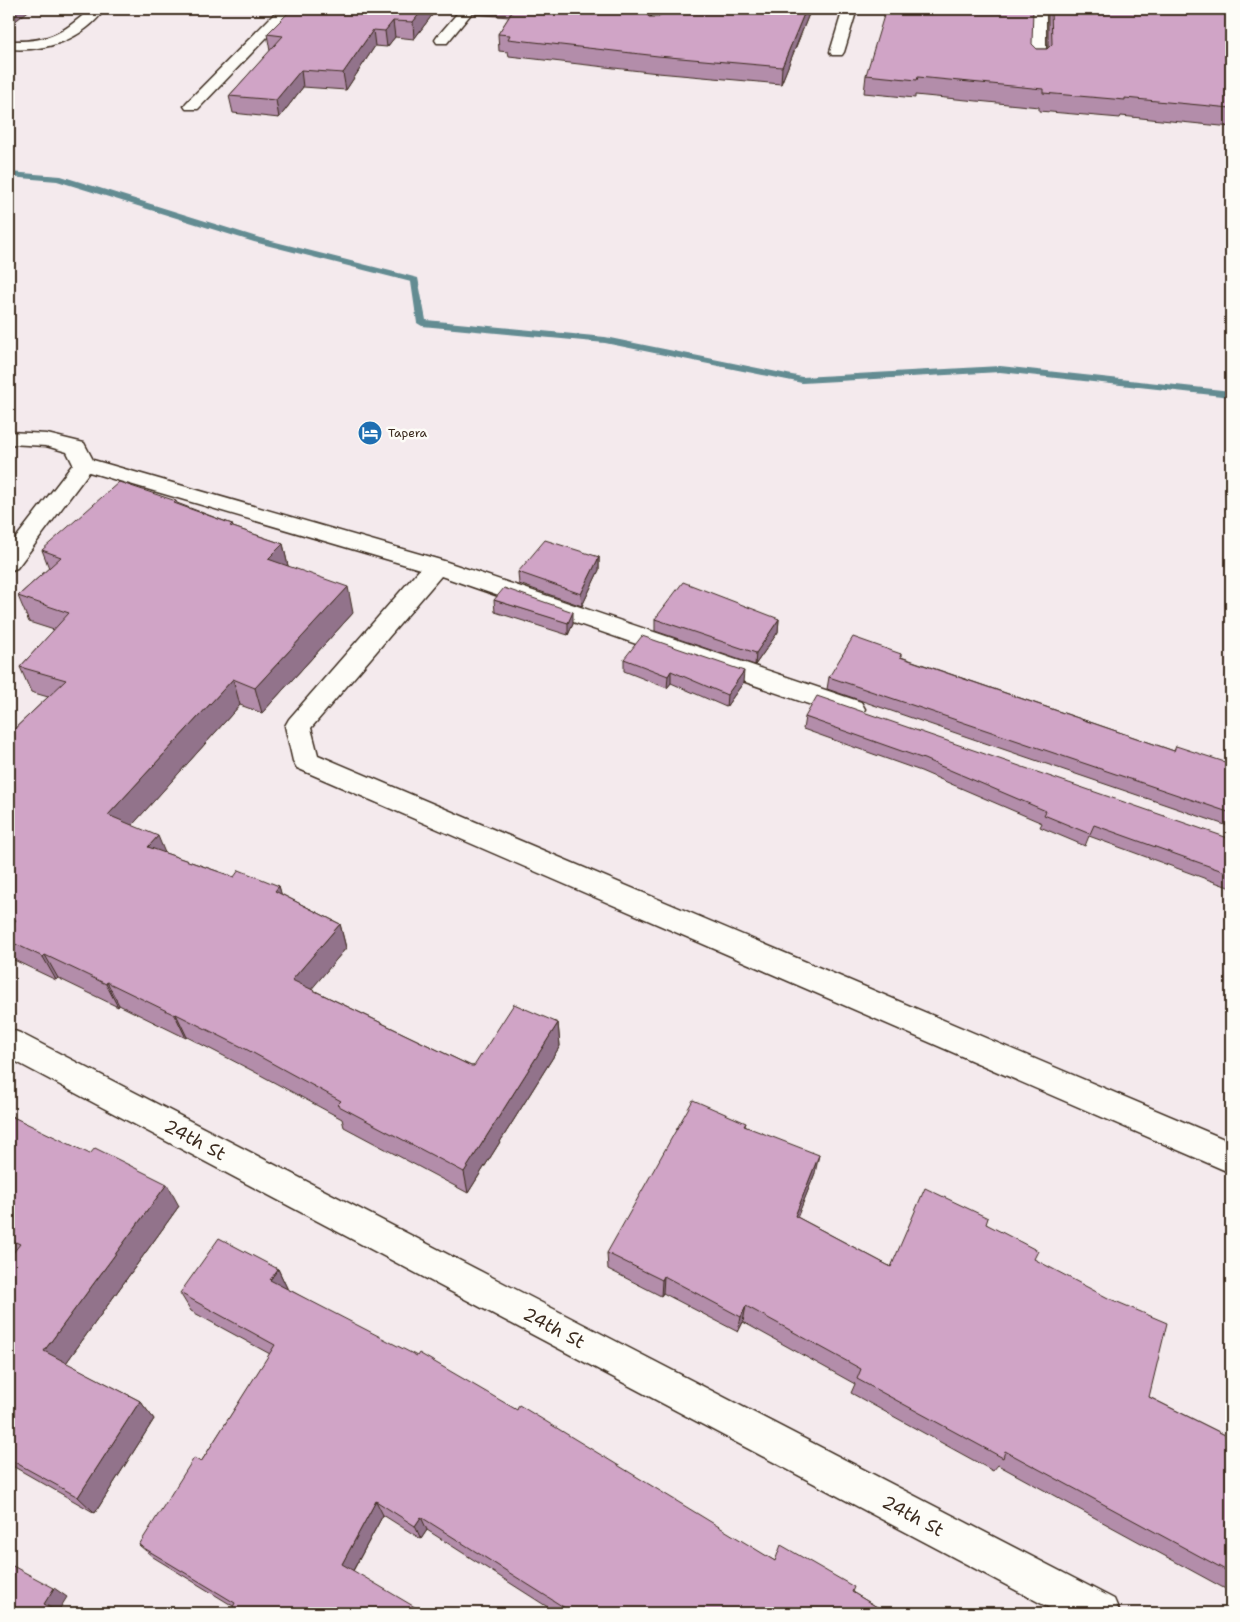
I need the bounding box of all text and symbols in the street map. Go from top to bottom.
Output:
hotel icon: Tapera [357,420,383,446]
place label: Tapera [388,425,428,441]
street label: 24th St [160,1114,230,1166]
street label: 24th St [519,1302,589,1354]
street label: 24th St [878,1490,948,1542]

